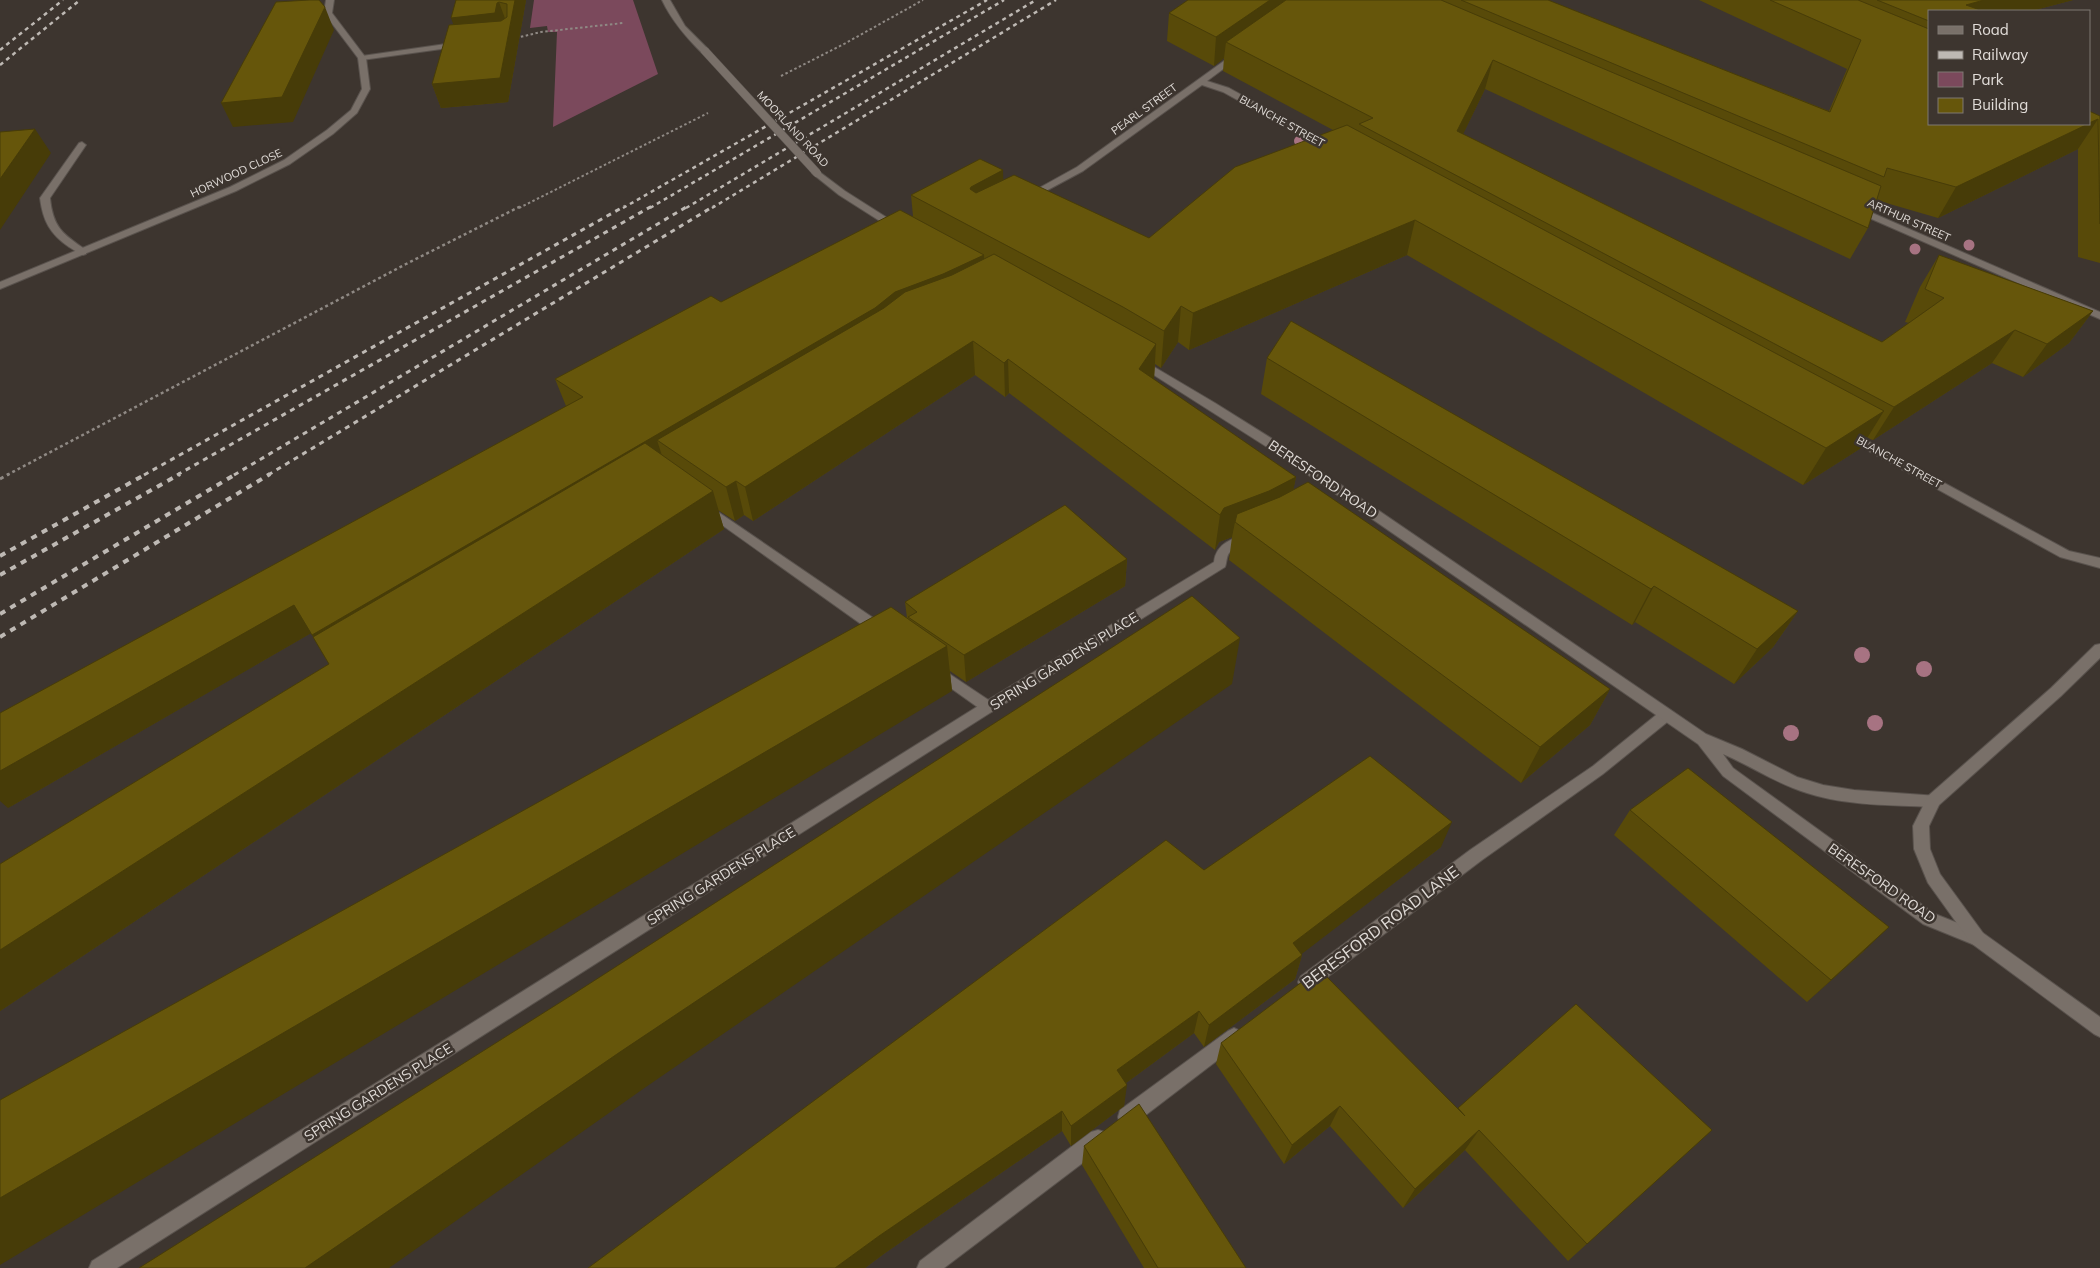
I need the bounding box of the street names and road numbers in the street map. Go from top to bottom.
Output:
street label: PEARL STREET [1108,80,1180,138]
street label: MOORLAND ROAD [754,88,832,170]
street label: BLANCHE STREET [1237,92,1327,150]
street label: HORWOOD CLOSE [188,146,284,200]
street label: ARTHUR STREET [1865,195,1953,245]
street label: BLANCHE STREET [1854,433,1944,491]
street label: BERESFORD ROAD [1265,436,1381,522]
street label: SPRING GARDENS PLACE [986,608,1142,714]
street label: SPRING GARDENS PLACE [643,823,799,929]
street label: BERESFORD ROAD [1825,839,1939,927]
street label: BERESFORD ROAD LANE [1298,861,1462,993]
street label: SPRING GARDENS PLACE [300,1039,456,1145]

